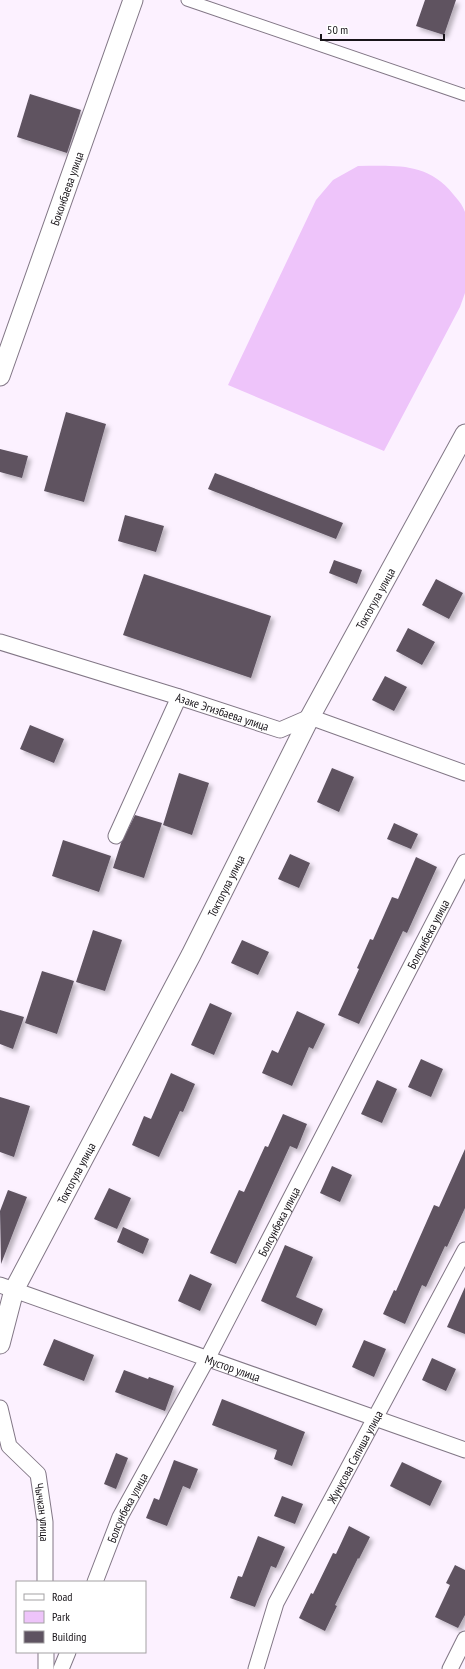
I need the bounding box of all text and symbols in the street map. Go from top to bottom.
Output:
scale bar [321,16,444,42]
text: 50 m [327,22,348,37]
street label: Боконбаева улица [46,149,86,227]
street label: Токтогула улица [352,565,398,632]
street label: Азаке Эгизбаева улица [174,689,271,733]
street label: Токтогула улица [204,852,247,919]
street label: Болсунбека улица [404,897,452,971]
street label: Токтогула улица [53,1140,98,1207]
street label: Болсунбека улица [254,1184,303,1259]
street label: Мустор улица [203,1351,263,1384]
street label: Жунусова Сапиша улица [323,1407,385,1507]
street label: Болсунбека улица [103,1470,150,1545]
street label: Чычкан улица [32,1482,53,1542]
legend [16,1581,146,1653]
text: Road [52,1589,72,1604]
text: Park [52,1609,70,1624]
text: Building [52,1629,87,1644]

